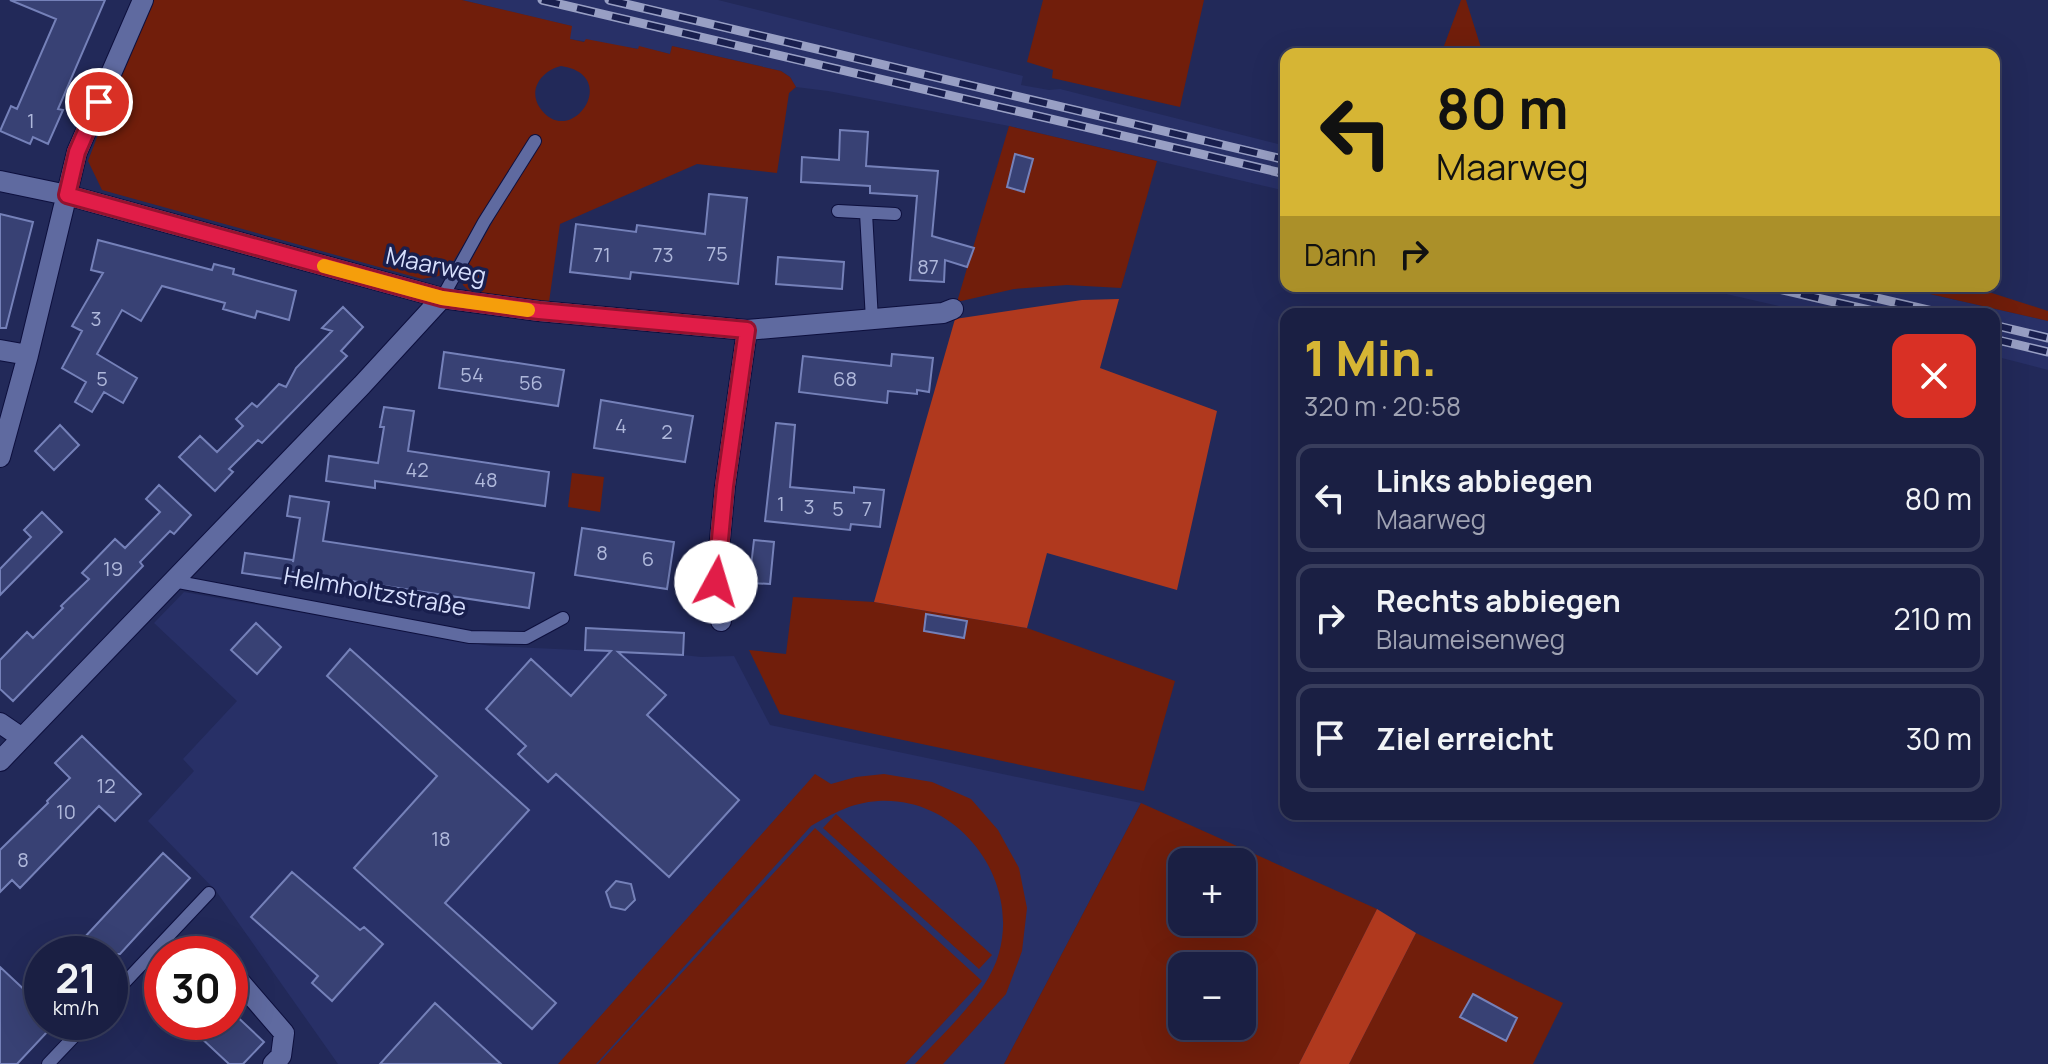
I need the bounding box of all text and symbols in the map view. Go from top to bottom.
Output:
pin [65,68,133,136]
text: 80 m [1436,69,1569,146]
icon: arrive [77,80,121,124]
icon: left [1304,80,1408,184]
house number: 1 [27,107,35,134]
text: Maarweg [1436,142,1589,191]
icon: right [1392,232,1436,276]
text: Dann [1304,234,1376,275]
street label: Maarweg [383,238,489,291]
house number: 75 [706,240,728,267]
house number: 71 [593,241,611,268]
house number: 73 [652,241,674,268]
house number: 87 [917,253,939,280]
house number: 3 [90,305,102,332]
text: 1 Min. [1304,325,1437,390]
button: close [1892,334,1976,418]
house number: 54 [460,361,484,388]
house number: 5 [96,365,108,392]
house number: 68 [833,365,857,392]
house number: 56 [519,369,543,396]
text: 320 m · 20:58 [1304,388,1461,424]
house number: 4 [615,412,627,439]
house number: 2 [661,418,673,445]
house number: 42 [405,456,429,483]
text: Links abbiegen [1376,460,1593,501]
house number: 48 [474,466,498,493]
icon: left [1308,476,1352,520]
text: 80 m [1905,478,1972,519]
house number: 1 [777,490,785,517]
house number: 3 [803,493,815,520]
house number: 5 [832,495,844,522]
house number: 7 [862,495,872,522]
text: Maarweg [1376,501,1486,537]
house number: 8 [596,539,608,566]
position arrow [674,540,758,624]
house number: 6 [642,545,654,572]
house number: 19 [103,555,123,582]
street label: Helmholtzstraße [281,558,469,623]
text: Rechts abbiegen [1376,580,1621,621]
icon: right [1308,596,1352,640]
text: 210 m [1893,598,1972,639]
text: Blaumeisenweg [1376,621,1565,657]
icon: arrive [1308,716,1352,760]
text: Ziel erreicht [1376,718,1554,759]
text: 30 m [1906,718,1972,759]
house number: 12 [96,772,116,799]
house number: 10 [56,798,76,825]
house number: 18 [431,825,451,852]
house number: 8 [17,846,29,873]
map controls [1168,848,1256,1040]
button: + [1168,848,1256,936]
speed limit sign: 30 [144,936,248,1040]
text: 21 [55,950,97,1005]
button: − [1168,952,1256,1040]
text: km/h [53,994,99,1021]

